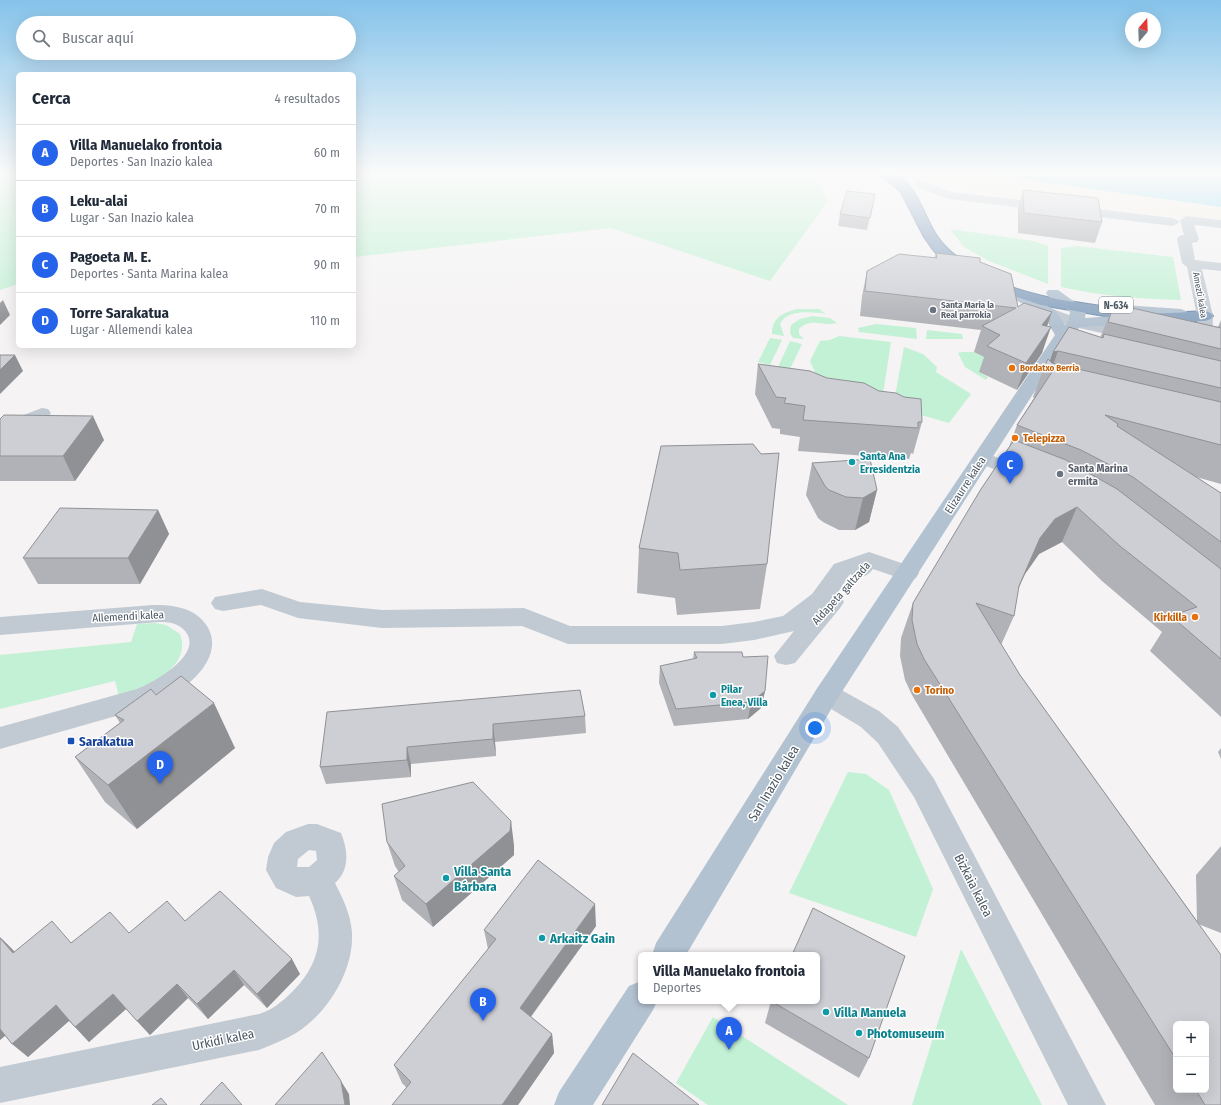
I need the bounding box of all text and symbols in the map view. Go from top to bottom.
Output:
north arrow [1125,12,1161,48]
search box [16,16,356,60]
icon: search [30,27,52,49]
text: Buscar aquí [62,29,134,47]
text: Cerca [32,88,71,109]
text: 4 resultados [274,91,340,106]
text: Villa Manuelako frontoia [70,136,222,154]
text: A [41,145,49,160]
text: 60 m [314,145,340,160]
text: Deportes · San Inazio kalea [70,154,213,169]
text: Leku-alai [70,192,128,210]
text: B [41,201,49,216]
text: 70 m [315,201,340,216]
text: Lugar · San Inazio kalea [70,210,194,225]
text: Pagoeta M. E. [70,248,151,266]
text: C [42,257,48,272]
text: 90 m [314,257,340,272]
text: Deportes · Santa Marina kalea [70,266,228,281]
street label: Amezti kalea [1191,271,1209,319]
road number: N-634 [1099,297,1133,313]
place label: Santa Maria la Real parrokia [941,300,995,320]
text: Torre Sarakatua [70,304,169,322]
marker: Santa Maria la Real parrokia [928,305,938,315]
text: D [41,313,49,328]
text: 110 m [310,313,340,328]
text: Lugar · Allemendi kalea [70,322,193,337]
marker: Bordatxo Berria [1007,363,1017,373]
place label: Bordatxo Berria [1020,363,1080,373]
place label: Telepizza [1023,432,1066,445]
marker: Telepizza [1010,433,1020,443]
place label: Santa Ana Erresidentzia [860,450,921,476]
pin: C [997,451,1023,484]
street label: Elizaurre kalea [942,454,989,516]
marker: Santa Ana Erresidentzia [847,457,857,467]
place label: Santa Marina ermita [1068,462,1128,488]
marker: Santa Marina ermita [1055,469,1065,479]
street label: Aldapeta galtzada [810,559,873,628]
street label: Allemendi kalea [92,608,164,625]
place label: Kirkilla [1154,611,1188,624]
marker: Kirkilla [1190,612,1200,622]
place label: Pilar Enea, Villa [721,683,768,709]
place label: Torino [925,684,954,697]
marker: Torino [912,685,922,695]
marker: Pilar Enea, Villa [708,690,718,700]
your location [805,718,825,738]
place label: Sarakatua [79,734,134,749]
marker: Sarakatua [66,736,76,746]
street label: San Inazio kalea [745,743,802,824]
pin: D [147,751,173,784]
street label: Bizkaia kalea [951,851,996,919]
place label: Villa Santa Bárbara [453,864,512,894]
marker: Villa Santa Bárbara [441,873,451,883]
place label: Arkaitz Gain [549,931,615,946]
marker: Arkaitz Gain [537,933,547,943]
popup [638,952,820,1004]
text: Villa Manuelako frontoia [653,962,805,980]
text: Deportes [653,980,701,995]
pin: B [470,988,496,1021]
place label: Villa Manuela [833,1005,907,1020]
marker: Villa Manuela [821,1007,831,1017]
pin: A [716,1017,742,1050]
map controls [1173,1021,1209,1093]
button: + [1173,1021,1209,1057]
street label: Urkidi kalea [191,1026,255,1053]
place label: Photomuseum [867,1026,945,1041]
marker: Photomuseum [854,1028,864,1038]
button: − [1173,1057,1209,1093]

